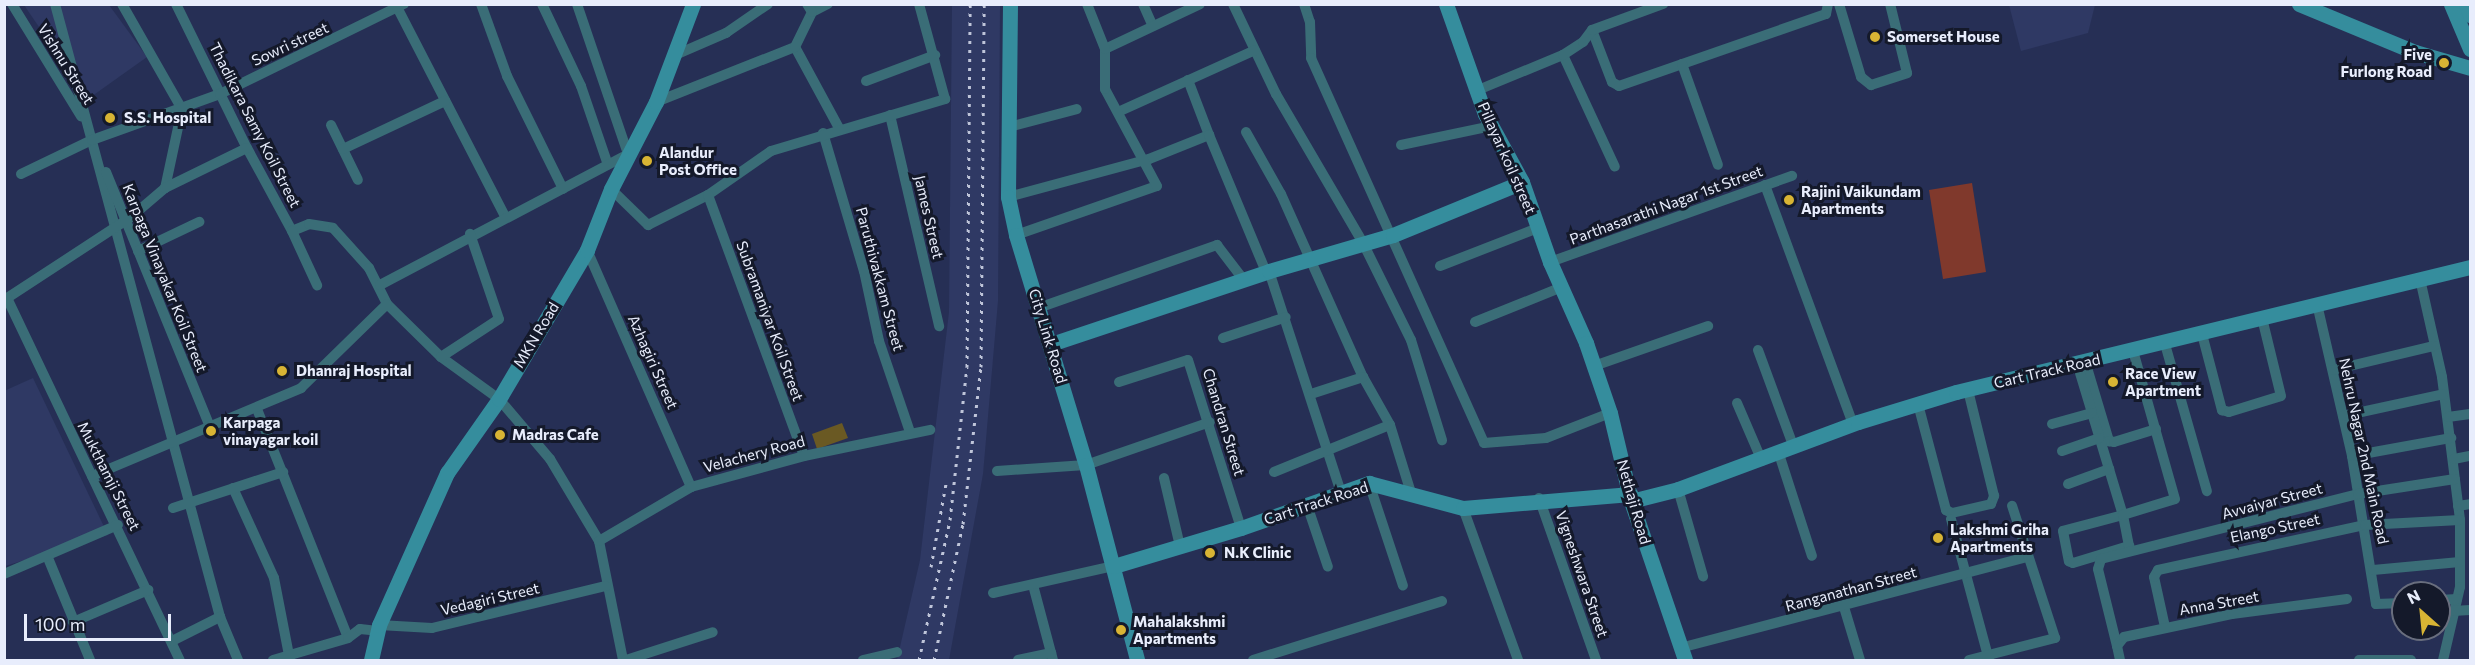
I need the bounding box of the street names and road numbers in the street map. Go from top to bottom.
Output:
street label: Sowri street [249,18,331,70]
street label: Vishnu Street [34,20,98,108]
street label: Thadikara Samy Koil Street [206,40,304,210]
street label: Pillayar koil street [1474,99,1540,217]
street label: Parthasarathi Nagar 1st Street [1567,162,1765,248]
street label: James Street [911,173,947,261]
street label: Karpaga Vinayakar Koil Street [119,181,211,375]
street label: Paruthivakkam Street [852,205,908,353]
street label: Subramaniyar Koil Street [733,239,807,403]
street label: City Link Road [1025,287,1071,385]
street label: MKN Road [509,299,563,371]
street label: Azhagiri Street [624,312,682,412]
street label: Cart Track Road [1992,350,2102,392]
street label: Nehru Nagar 2nd Main Road [2335,356,2393,546]
street label: Chandran Street [1199,366,1249,478]
street label: Mukthamji Street [74,419,144,533]
street label: Velachery Road [701,432,807,476]
street label: Nethaji Road [1613,458,1655,546]
street label: Cart Track Road [1262,478,1370,528]
street label: Avvaiyar Street [2220,479,2324,523]
street label: Vigneshwara Street [1552,508,1612,640]
street label: Elango Street [2228,510,2322,546]
street label: Ranganathan Street [1783,563,1919,615]
street label: Vedagiri Street [439,579,541,619]
street label: Anna Street [2178,587,2260,619]

